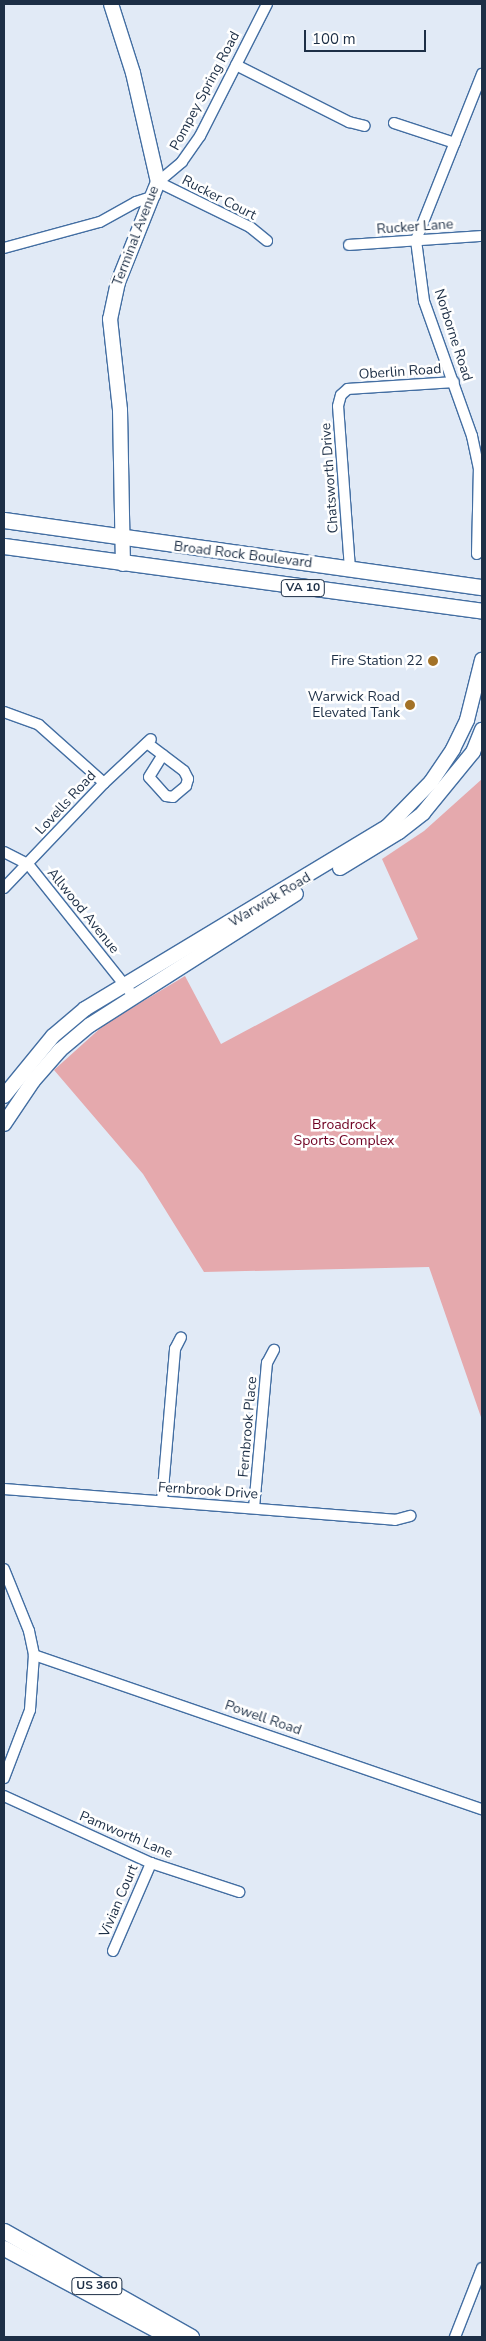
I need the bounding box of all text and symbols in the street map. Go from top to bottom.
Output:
scale bar [306,20,428,52]
street label: Pompey Spring Road [167,29,243,153]
text: 100 m [312,29,356,49]
street label: Rucker Court [179,172,259,224]
street label: Terminal Avenue [109,184,163,288]
street label: Rucker Lane [376,216,454,238]
street label: Norborne Road [430,287,476,383]
street label: Oberlin Road [358,361,442,383]
street label: Chatsworth Drive [318,422,342,534]
street label: Broad Rock Boulevard [173,538,313,572]
road number: VA 10 [280,578,326,598]
place label: Fire Station 22 [331,653,423,669]
marker: Fire Station 22 [427,655,439,667]
place label: Warwick Road Elevated Tank [308,689,400,722]
marker: Warwick Road Elevated Tank [404,699,416,711]
street label: Lovells Road [32,768,100,838]
street label: Allwood Avenue [43,865,123,957]
street label: Warwick Road [226,869,314,931]
park label: Broadrock Sports Complex [294,1117,394,1150]
street label: Fernbrook Place [235,1376,261,1478]
street label: Fernbrook Drive [157,1479,259,1503]
street label: Powell Road [223,1697,303,1739]
street label: Pamworth Lane [77,1808,175,1862]
street label: Vivian Court [96,1862,142,1940]
road number: US 360 [71,2276,123,2296]

